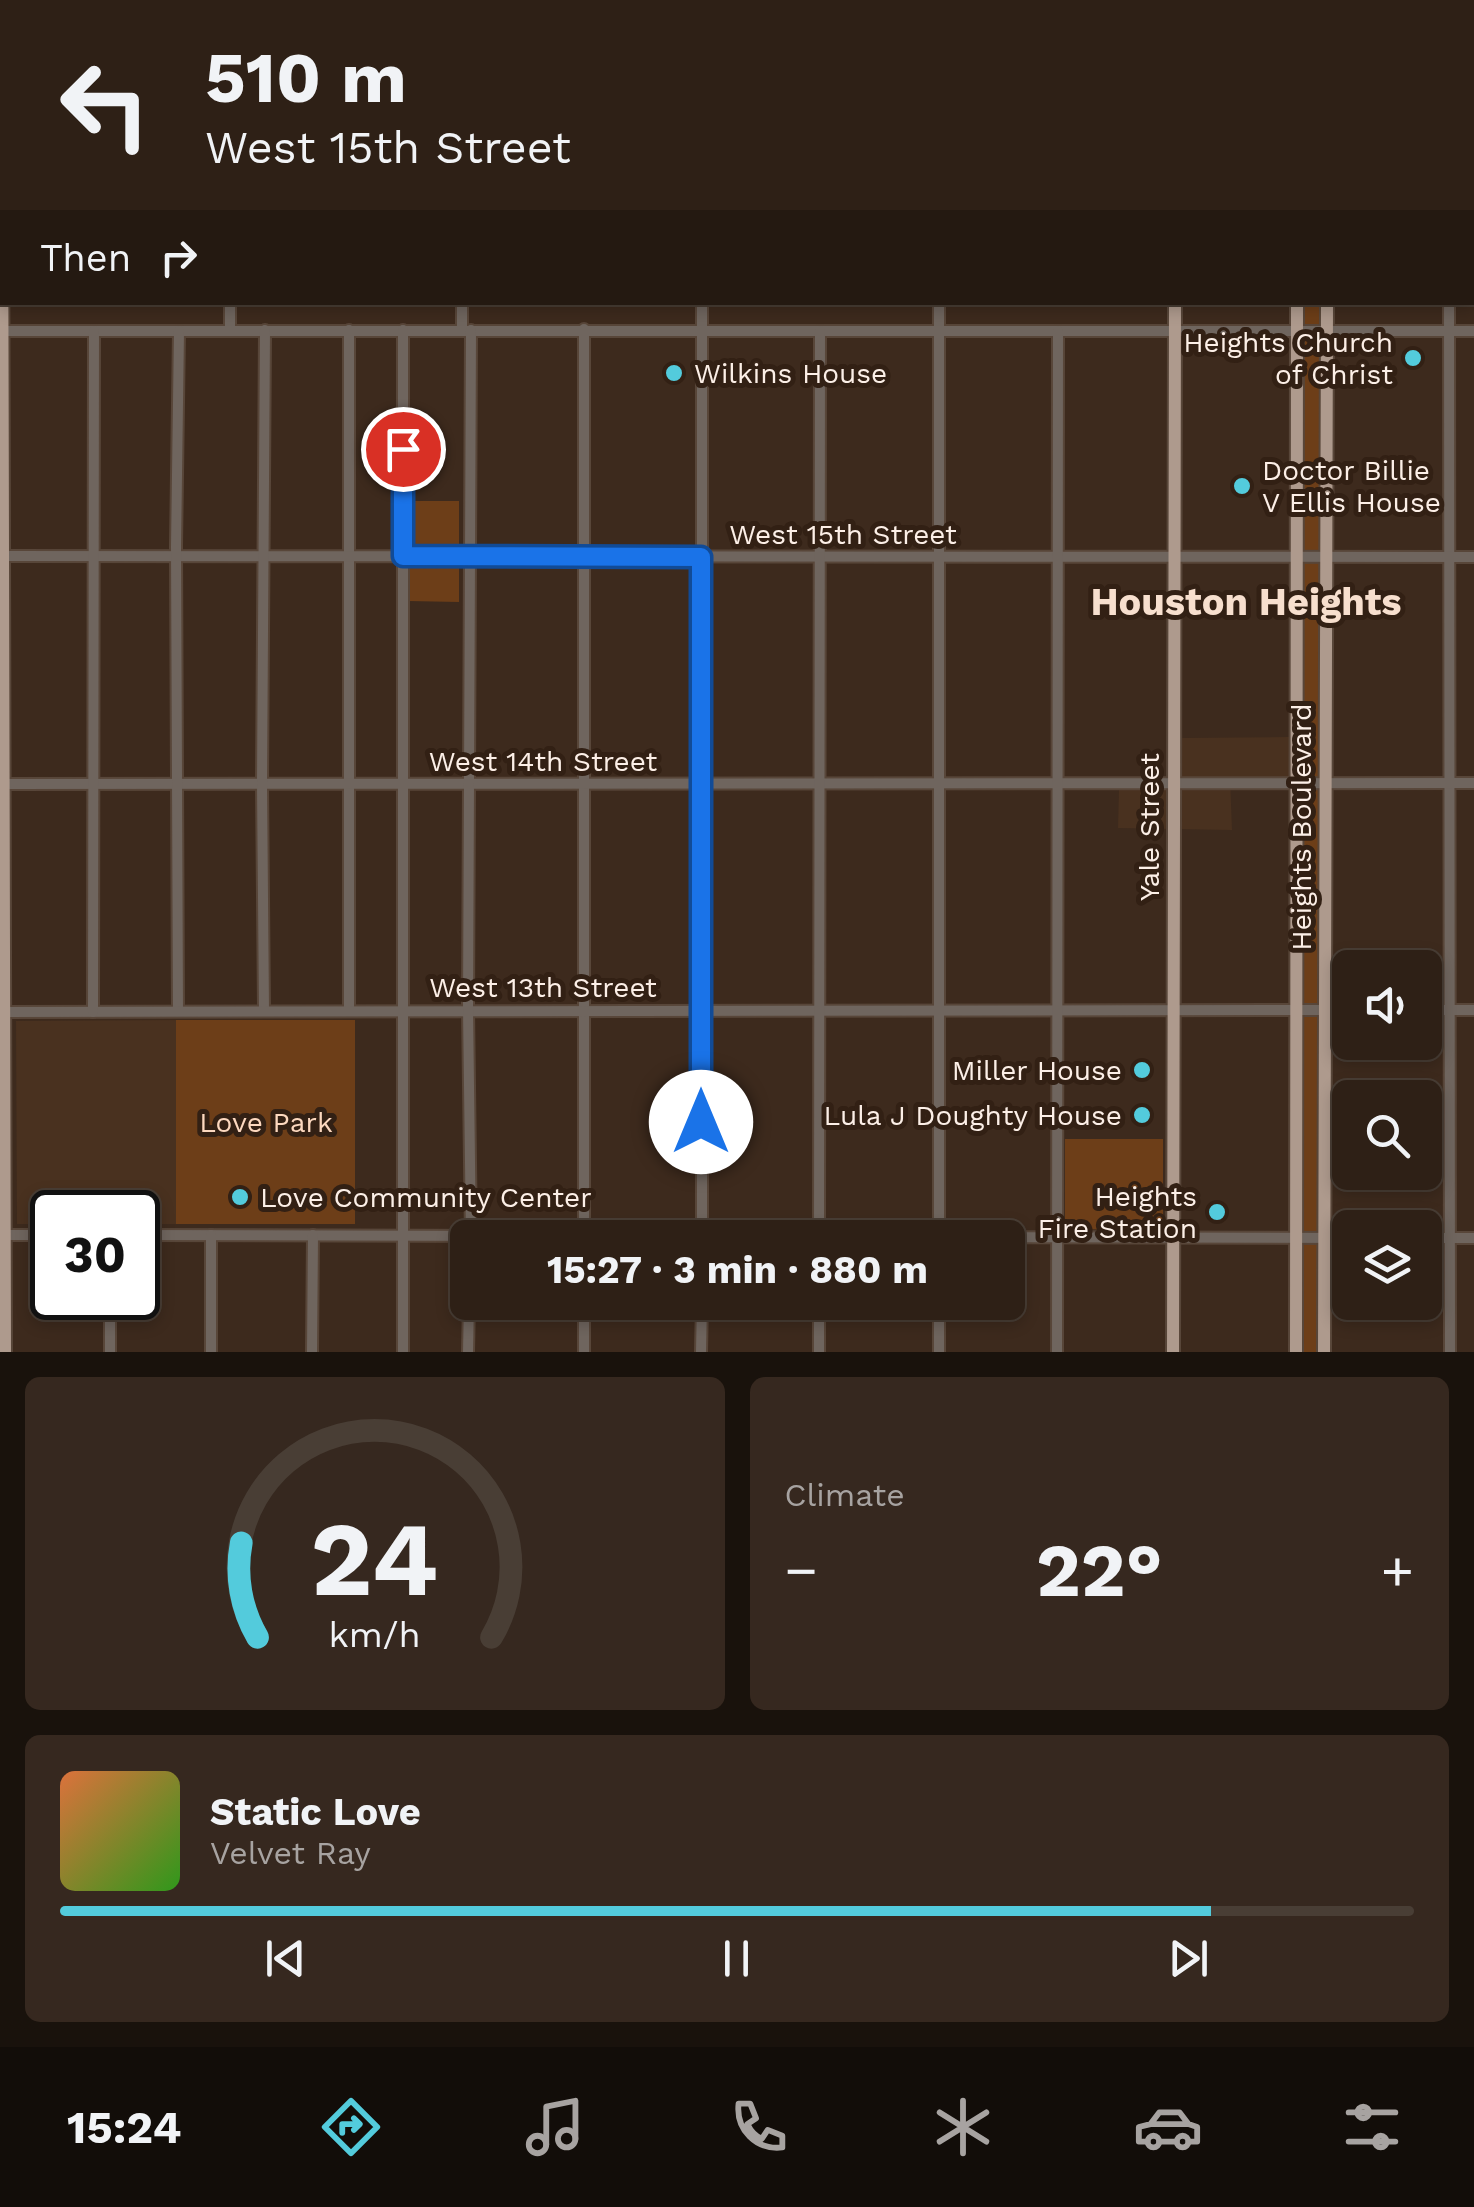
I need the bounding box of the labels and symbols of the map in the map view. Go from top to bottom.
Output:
place label: Heights Church of Christ [1183,326,1393,391]
marker: Heights Church of Christ [1402,347,1424,369]
place label: Wilkins House [694,357,887,390]
marker: Wilkins House [663,362,685,384]
pin [361,407,446,492]
place label: Doctor Billie V Ellis House [1262,454,1441,519]
marker: Doctor Billie V Ellis House [1231,475,1253,497]
street label: West 15th Street [729,518,957,551]
district label: Houston Heights [1090,580,1402,624]
street label: Heights Boulevard [1285,703,1318,951]
street label: West 14th Street [429,745,658,778]
street label: Yale Street [1133,753,1166,901]
street label: West 13th Street [429,971,657,1004]
place label: Miller House [952,1054,1122,1087]
marker: Miller House [1131,1059,1153,1081]
position arrow [649,1070,753,1174]
place label: Lula J Doughty House [824,1099,1122,1132]
marker: Lula J Doughty House [1131,1104,1153,1126]
park label: Love Park [199,1106,333,1139]
place label: Heights Fire Station [1038,1180,1197,1245]
place label: Love Community Center [260,1181,592,1214]
marker: Love Community Center [229,1186,251,1208]
speed limit sign: 30 [30,1190,160,1320]
marker: Heights Fire Station [1206,1201,1228,1223]

